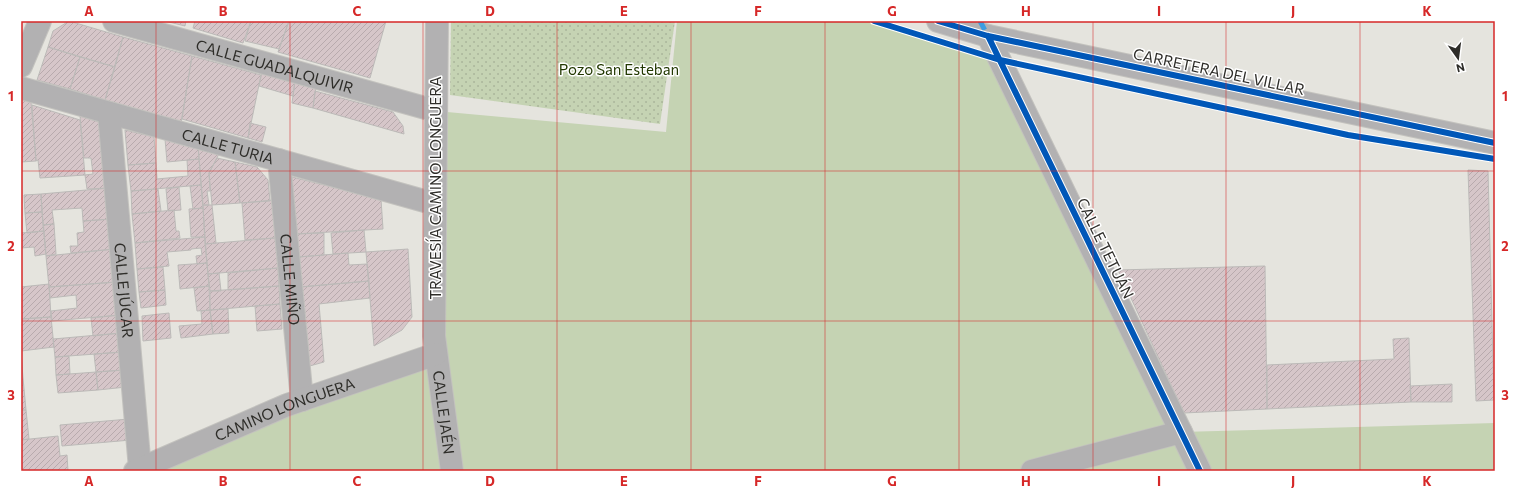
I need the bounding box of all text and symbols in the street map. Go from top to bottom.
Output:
text: A [84,3,94,19]
text: B [219,3,228,19]
text: C [353,3,362,19]
text: D [485,3,495,19]
text: E [620,3,628,19]
text: F [754,3,762,19]
text: G [887,3,897,19]
text: H [1021,3,1031,19]
text: I [1157,3,1161,19]
text: J [1291,3,1295,19]
text: K [1422,3,1432,19]
street label: CALLE GUADALQUIVIR [194,35,356,97]
north arrow [1438,38,1478,78]
street label: CARRETERA DEL VILLAR [1132,44,1306,98]
park label: Pozo San Esteban [559,60,679,78]
text: N [1455,61,1466,75]
street label: TRAVESÍA CAMINO LONGUERA [425,76,444,300]
text: 1 [8,88,14,104]
text: 1 [1502,88,1508,104]
street label: CALLE TURIA [180,125,276,167]
street label: CALLE TETUÁN [1074,194,1139,301]
street label: CALLE MIÑO [277,233,304,326]
text: 2 [7,238,15,254]
text: 2 [1501,238,1509,254]
street label: CALLE JÚCAR [111,242,138,339]
street label: CALLE JAÉN [430,369,459,455]
street label: CAMINO LONGUERA [212,374,357,444]
text: 3 [7,387,15,403]
text: 3 [1501,387,1509,403]
text: A [84,473,94,489]
text: B [219,473,228,489]
text: C [353,473,362,489]
text: D [485,473,495,489]
text: E [620,473,628,489]
text: F [754,473,762,489]
text: G [887,473,897,489]
text: H [1021,473,1031,489]
text: I [1157,473,1161,489]
text: J [1291,473,1295,489]
text: K [1422,473,1432,489]

